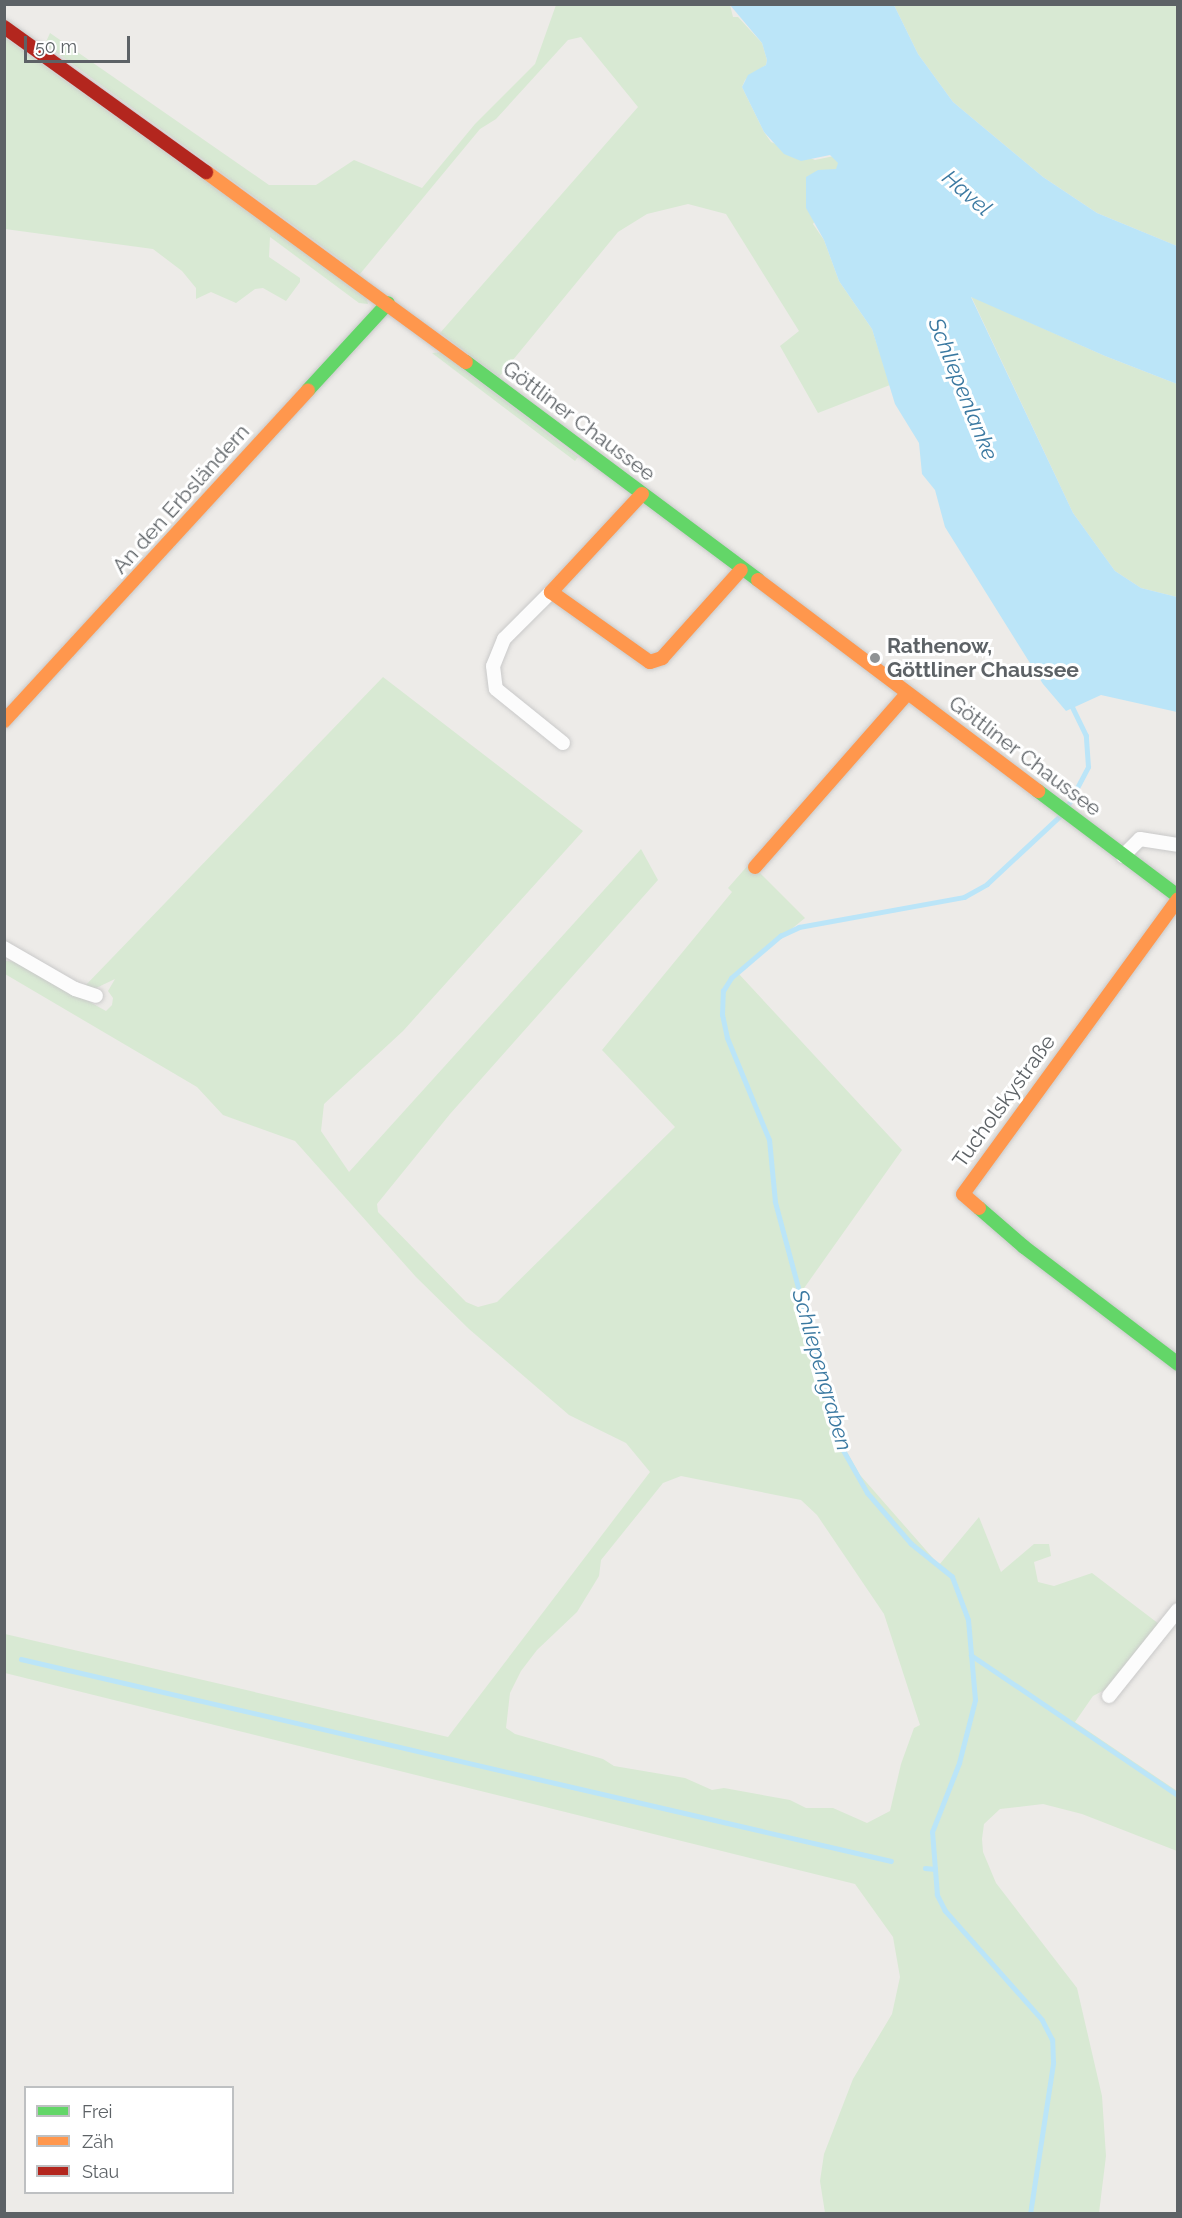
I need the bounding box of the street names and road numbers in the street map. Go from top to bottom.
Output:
street label: Göttliner Chaussee [498,355,660,487]
street label: An den Erbsländern [107,419,255,579]
street label: Göttliner Chaussee [944,690,1106,822]
street label: Tucholskystraße [947,1030,1061,1172]

